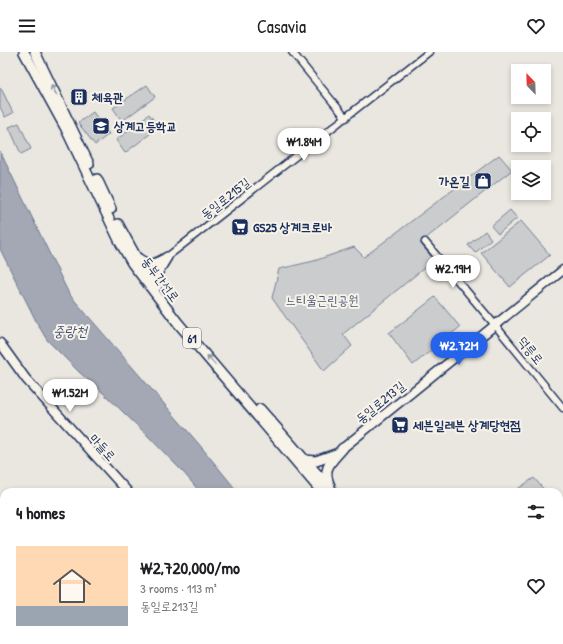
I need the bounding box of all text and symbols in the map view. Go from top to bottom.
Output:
text: Casavia [257,14,306,39]
icon: menu [16,15,38,37]
icon: heart [525,15,547,37]
north arrow [511,64,551,104]
map controls [511,64,551,200]
one-way arrow [50,85,57,97]
building icon: 체육관 [69,87,89,107]
place label: 체육관 [91,88,124,106]
button: locate [511,112,551,152]
school or university icon: 상계고등학교 [91,116,111,136]
place label: 상계고등학교 [113,117,177,135]
pin: ₩1.84M [271,128,337,162]
text: ₩1.84M [286,132,322,150]
button: layers [511,160,551,200]
shop icon: 가온길 [473,171,493,191]
place label: 가온길 [439,172,471,190]
street label: 동일로215길 [197,173,253,223]
supermarket icon: GS25 상계크로바 [230,217,250,237]
place label: GS25 상계크로바 [253,218,333,236]
street label: 동부간선로 [138,253,184,305]
pin: ₩2.19M [420,255,486,289]
text: ₩2.19M [435,259,471,277]
park label: 느티울근린공원 [285,291,359,309]
water label: 중랑천 [53,321,89,340]
road number: 61 [183,328,201,348]
pin: ₩2.72M [426,332,492,366]
street label: 덕릉로 [514,332,548,368]
text: ₩2.72M [440,336,478,354]
one-way arrow [207,356,216,366]
street label: 동일로213길 [352,377,408,427]
pin: ₩1.52M [37,379,103,413]
text: ₩1.52M [52,383,88,401]
supermarket icon: 세븐일레븐 상계당현점 [390,415,410,435]
place label: 세븐일레븐 상계당현점 [412,416,521,434]
street label: 마들로 [86,429,120,465]
text: 4 homes [16,501,65,524]
icon: filters [525,501,547,523]
text: ₩2,720,000/mo [140,556,240,579]
icon: home [48,562,96,610]
icon: heart [525,575,547,597]
text: 3 rooms · 113 m² [140,579,217,597]
text: 동일로213길 [140,597,198,615]

